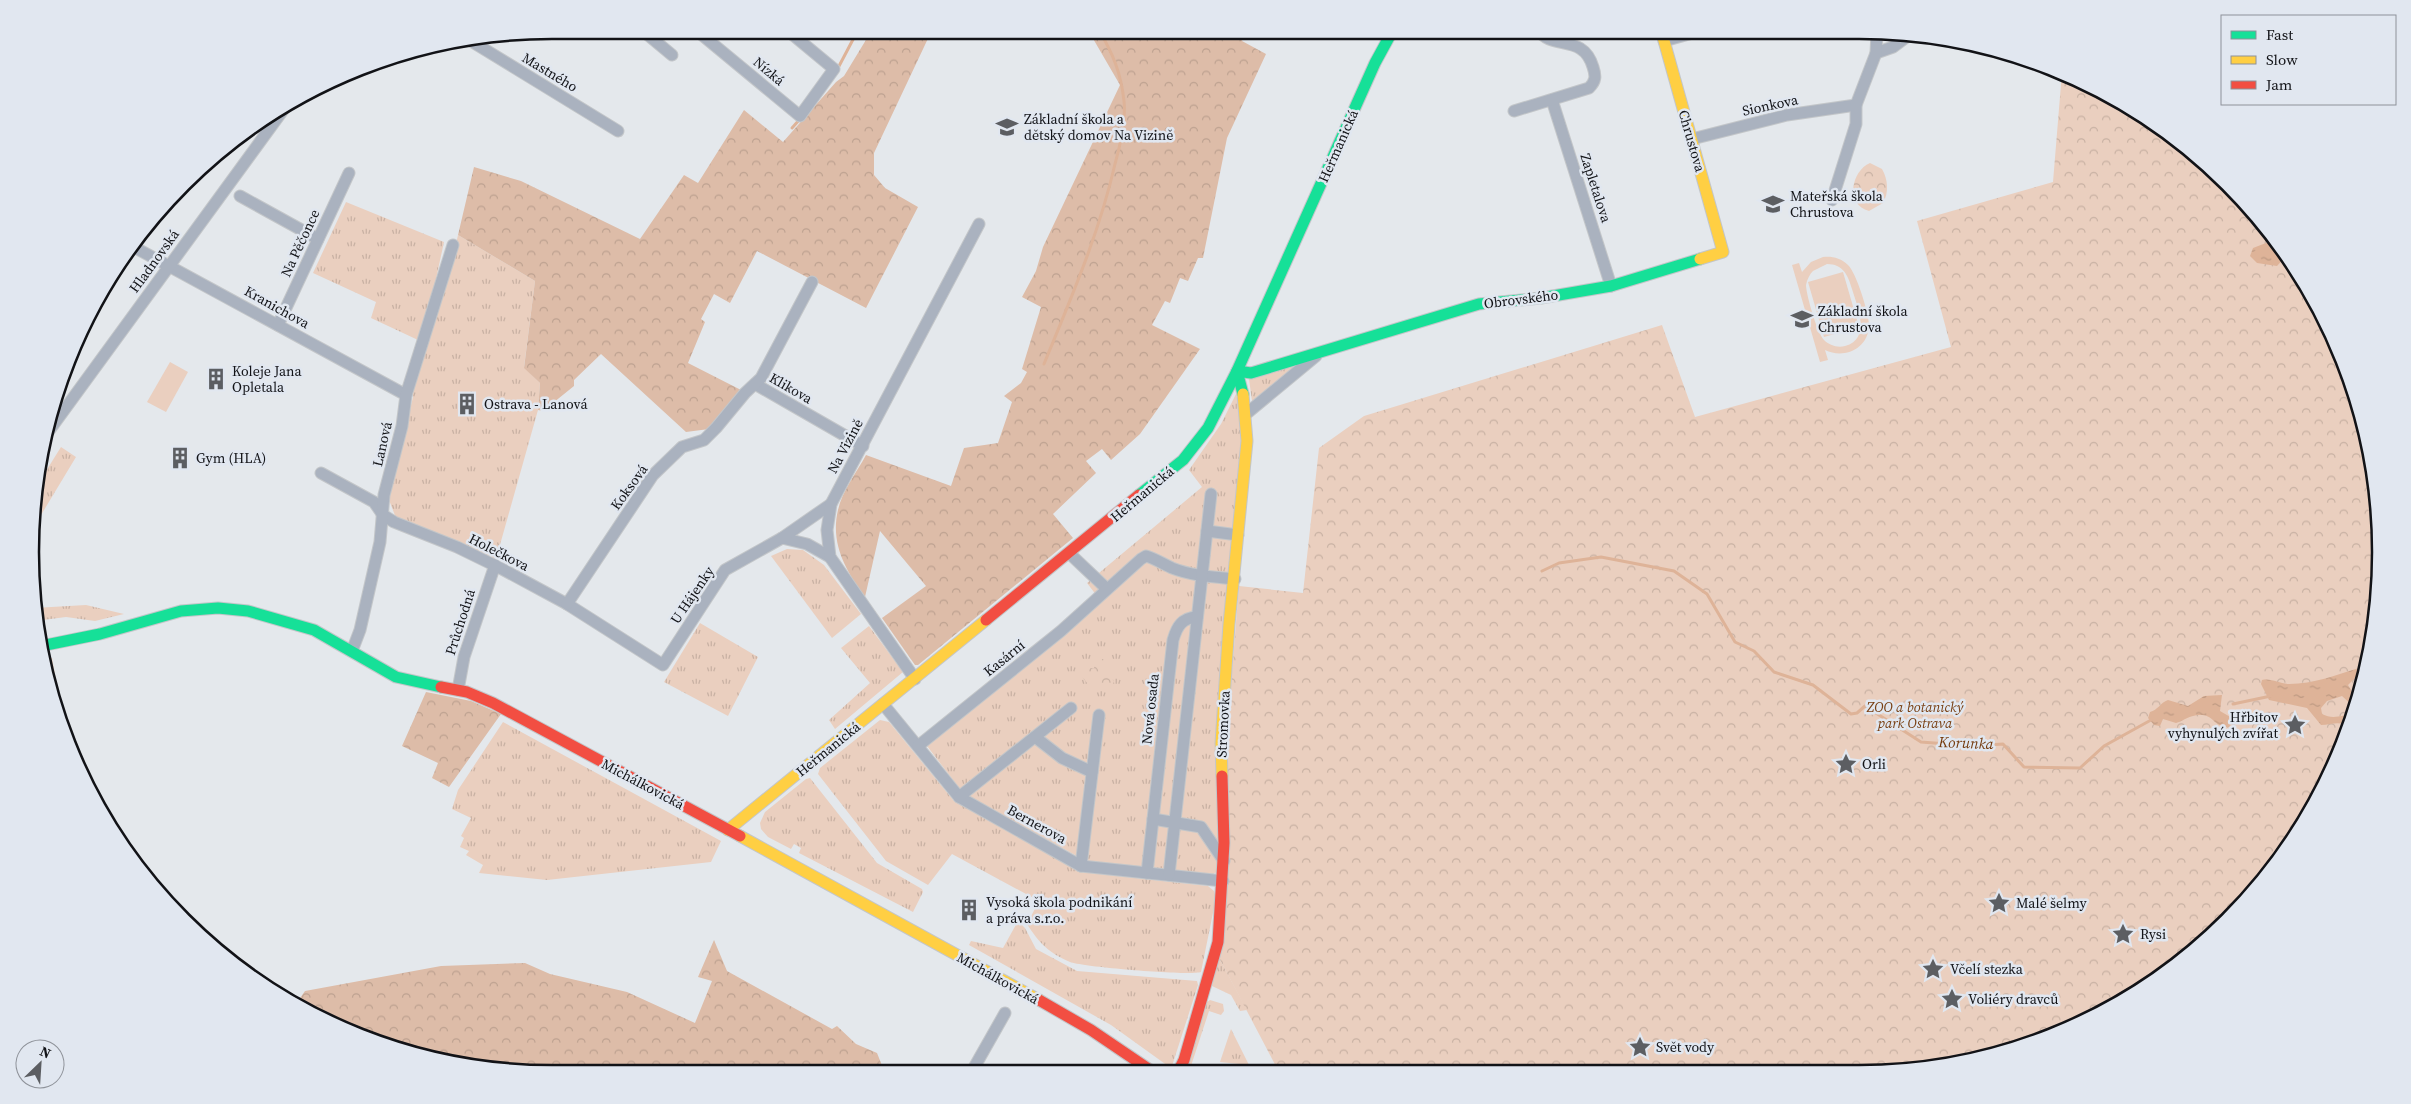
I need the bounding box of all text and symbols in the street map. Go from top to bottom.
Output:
legend [2221,15,2396,105]
text: Fast [2266,24,2293,45]
street label: Mastného [518,48,582,97]
text: Slow [2266,49,2298,70]
street label: Nízká [749,52,790,91]
text: Jam [2265,74,2293,95]
street label: Sionkova [1740,89,1801,121]
street label: Heřmanická [1313,106,1363,186]
street label: Chrustova [1674,108,1711,175]
place label: Základní škola a dětský domov Na Vizině [1024,109,1173,145]
school or university icon: Základní škola a dětský domov Na Vizině [994,114,1020,140]
street label: Zapletalova [1575,151,1617,226]
place label: Mateřská škola Chrustova [1790,186,1884,222]
school or university icon: Mateřská škola Chrustova [1760,191,1786,217]
street label: Na Pěčonce [276,206,324,280]
street label: Hladnovská [124,225,184,297]
street label: Kranichova [241,281,314,334]
street label: Obrovského [1483,284,1560,313]
place label: Základní škola Chrustova [1818,301,1908,337]
school or university icon: Základní škola Chrustova [1789,306,1815,332]
place label: Koleje Jana Opletala [232,361,303,397]
building icon: Koleje Jana Opletala [203,366,229,392]
street label: Klikova [766,368,817,409]
building icon: Ostrava - Lanová [454,391,480,417]
place label: Ostrava - Lanová [484,394,588,414]
street label: Na Vizině [822,415,868,477]
street label: Lanová [367,419,397,468]
building icon: Gym (HLA) [167,445,193,471]
place label: Gym (HLA) [196,448,266,468]
street label: Koksová [606,459,653,514]
street label: Heřmanická [1106,461,1179,527]
street label: Holečkova [465,528,533,576]
street label: U Hájenky [665,562,719,628]
street label: Průchodná [440,586,480,658]
street label: Kasární [979,635,1029,681]
street label: Nová osada [1136,672,1164,745]
street label: Stromovka [1211,689,1235,758]
park label: ZOO a botanický park Ostrava [1866,697,1964,733]
place label: Hřbitov vyhynulých zvířat [2168,707,2278,743]
place icon: Hřbitov vyhynulých zvířat [2282,712,2308,738]
street label: Heřmanická [792,716,865,781]
water label: Korunka [1937,731,1994,754]
place icon: Orli [1833,751,1859,777]
street label: Michálkovická [598,754,689,815]
place label: Orli [1862,754,1886,774]
street label: Bernerova [1004,800,1071,849]
place icon: Malé šelmy [1986,890,2012,916]
place label: Vysoká škola podnikání a práva s.r.o. [986,892,1132,928]
place label: Malé šelmy [2016,893,2087,913]
building icon: Vysoká škola podnikání a práva s.r.o. [956,897,982,923]
place icon: Rysi [2110,921,2136,947]
place label: Rysi [2140,924,2166,944]
street label: Michálkovická [953,947,1043,1009]
place icon: Včelí stezka [1920,956,1946,982]
place label: Včelí stezka [1950,959,2024,979]
place icon: Voliéry dravců [1939,986,1965,1012]
place label: Voliéry dravců [1968,989,2058,1009]
place icon: Svět vody [1627,1034,1653,1060]
place label: Svět vody [1656,1037,1715,1057]
north arrow [15,1039,65,1089]
text: N [37,1041,54,1063]

